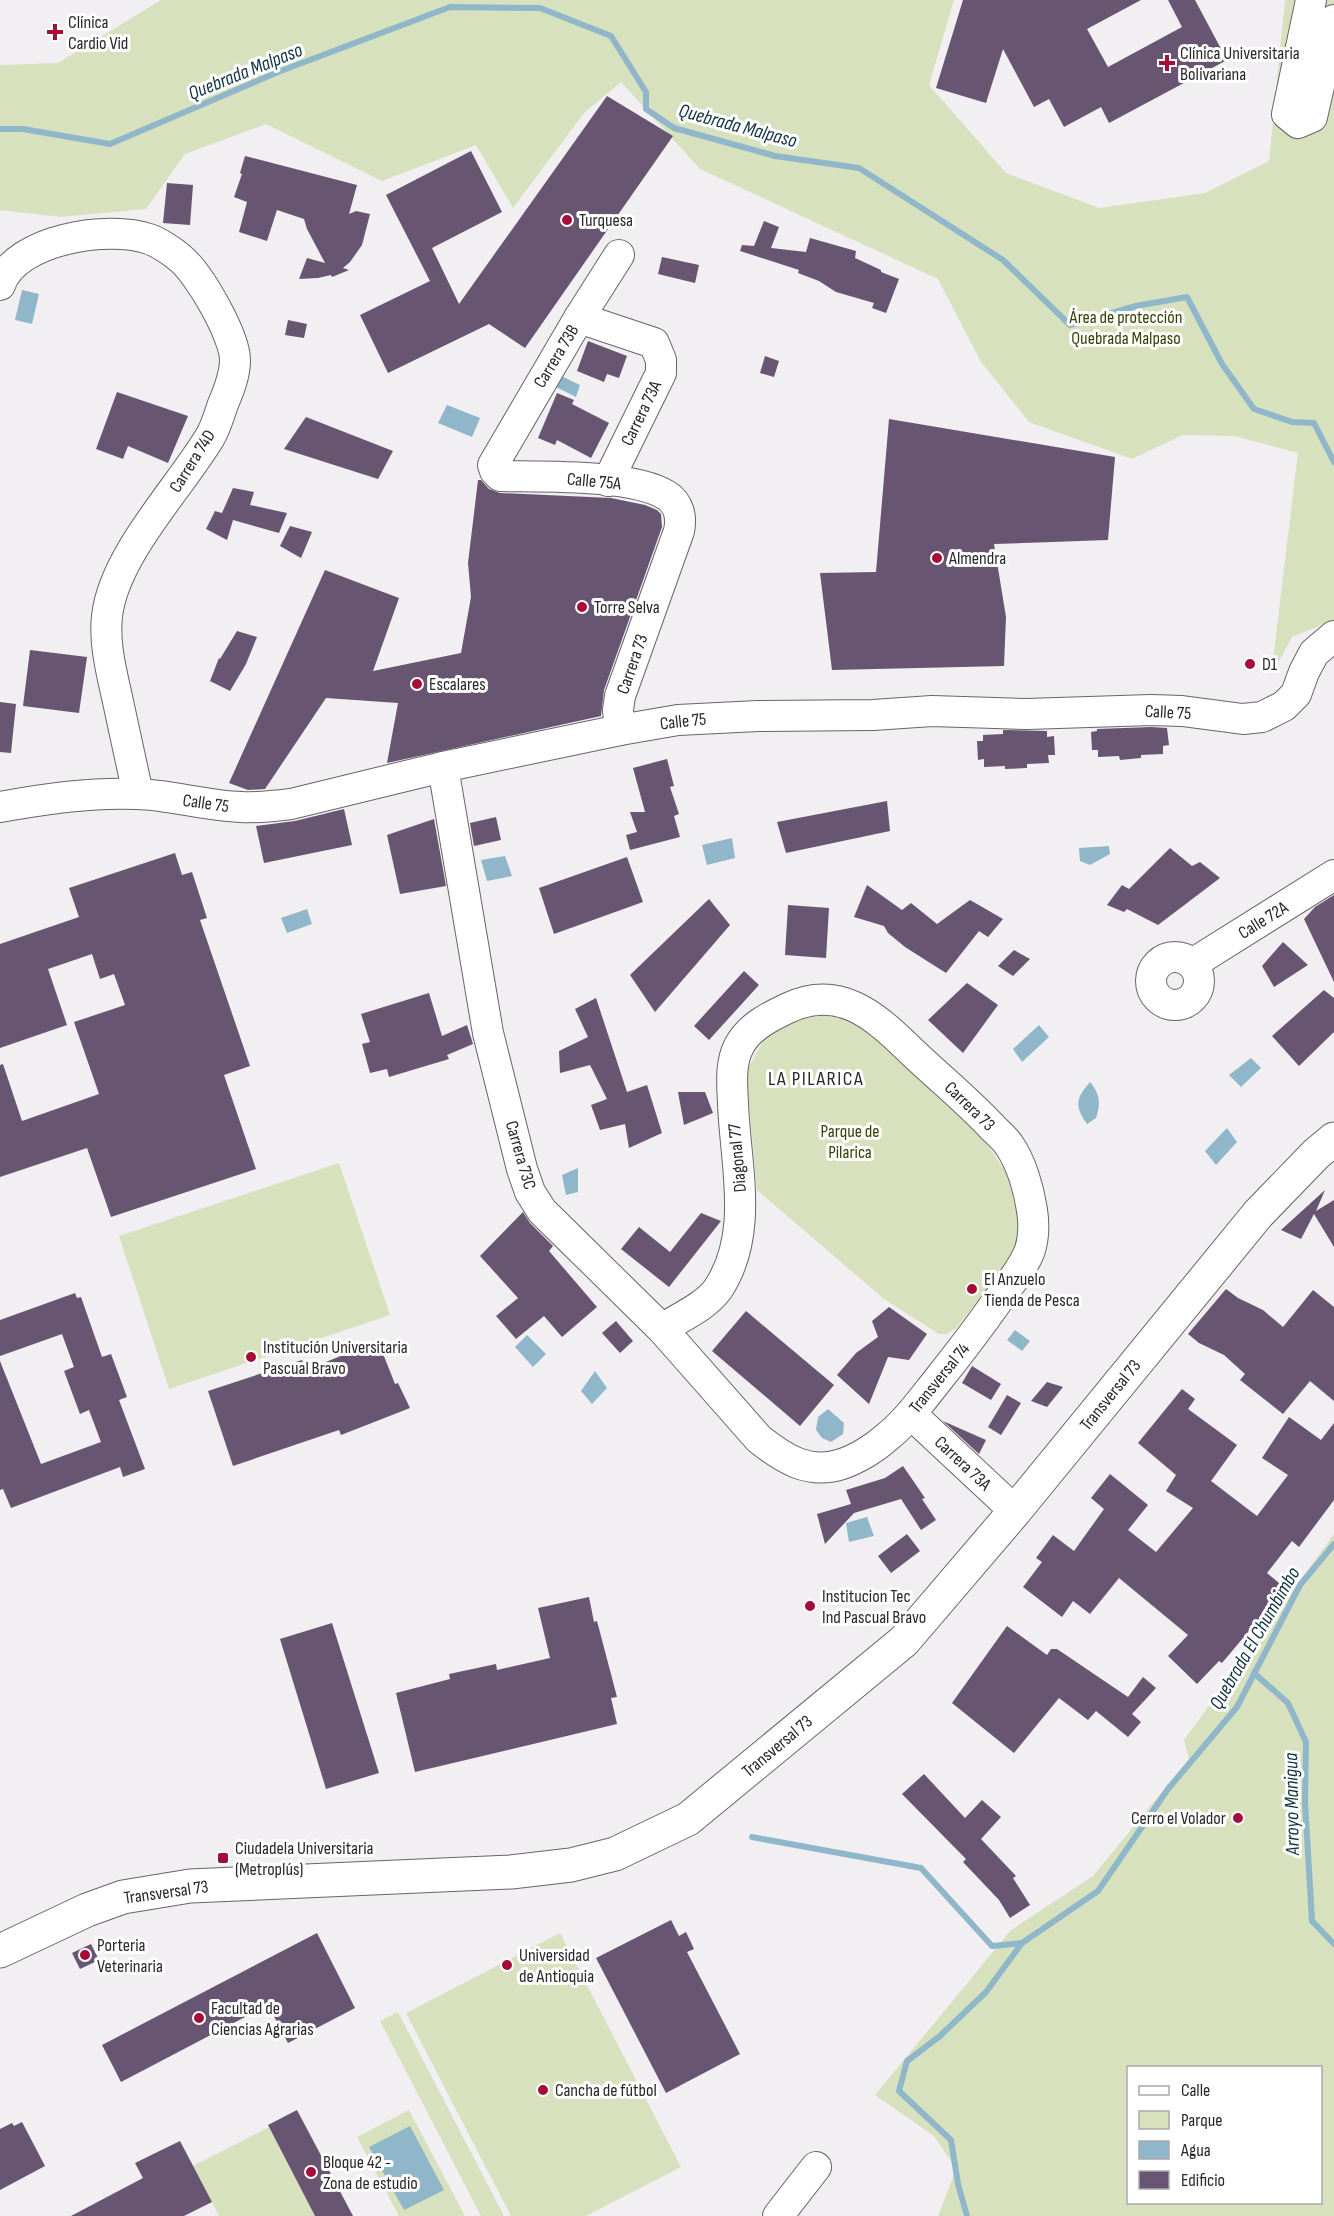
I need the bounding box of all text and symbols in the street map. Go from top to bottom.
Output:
place label: Clínica Cardio Vid [68,12,128,54]
marker: Clínica Cardio Vid [46,23,64,41]
water label: Quebrada Malpaso [185,38,306,106]
place label: Clínica Universitaria Bolivariana [1180,43,1300,85]
marker: Clínica Universitaria Bolivariana [1158,54,1176,72]
water label: Quebrada Malpaso [676,99,799,153]
place label: Turquesa [579,210,633,231]
marker: Turquesa [560,213,574,227]
park label: Área de protección Quebrada Malpaso [1069,307,1182,349]
street label: Carrera 73B [529,321,583,392]
street label: Carrera 73A [617,377,666,449]
street label: Carrera 74D [165,426,220,496]
street label: Calle 75A [566,469,622,494]
place label: Almendra [948,548,1006,569]
marker: Almendra [930,551,944,565]
place label: Torre Selva [594,597,660,618]
marker: Torre Selva [575,600,589,614]
street label: Carrera 73 [612,631,653,697]
place label: D1 [1262,654,1278,675]
marker: D1 [1243,657,1257,671]
place label: Escalares [429,674,486,695]
marker: Escalares [410,677,424,691]
street label: Calle 75 [1144,701,1192,724]
street label: Calle 75 [659,709,707,734]
street label: Calle 75 [181,790,230,817]
street label: Calle 72A [1235,897,1292,944]
district label: LA PILARICA [768,1067,864,1091]
street label: Carrera 73 [940,1077,999,1135]
street label: Carrera 73C [501,1118,540,1192]
park label: Parque de Pilarica [820,1121,880,1163]
street label: Diagonal 77 [724,1122,751,1193]
place label: El Anzuelo Tienda de Pesca [984,1269,1080,1311]
marker: El Anzuelo Tienda de Pesca [965,1282,979,1296]
place label: Institución Universitaria Pascual Bravo [263,1337,408,1379]
street label: Transversal 74 [905,1339,974,1418]
marker: Institución Universitaria Pascual Bravo [244,1350,258,1364]
street label: Transversal 73 [1075,1356,1145,1435]
street label: Carrera 73A [930,1432,996,1495]
water label: Quebrada El Chumbimbo [1204,1563,1305,1714]
place label: Institucion Tec Ind Pascual Bravo [822,1586,926,1628]
marker: Institucion Tec Ind Pascual Bravo [803,1599,817,1613]
street label: Transversal 73 [738,1711,817,1782]
water label: Arroyo Manigua [1279,1753,1305,1856]
place label: Cerro el Volador [1131,1808,1226,1829]
marker: Cerro el Volador [1231,1811,1245,1825]
place label: Ciudadela Universitaria (Metroplús) [235,1838,373,1880]
marker: Ciudadela Universitaria (Metroplús) [216,1851,230,1865]
street label: Transversal 73 [122,1876,210,1909]
place label: Porteria Veterinaria [97,1935,163,1977]
place label: Universidad de Antioquia [519,1945,594,1987]
marker: Porteria Veterinaria [78,1948,92,1962]
marker: Universidad de Antioquia [500,1958,514,1972]
place label: Facultad de Ciencias Agrarias [211,1998,314,2040]
marker: Facultad de Ciencias Agrarias [192,2011,206,2025]
legend [1127,2066,1322,2204]
place label: Cancha de fútbol [555,2080,657,2101]
text: Calle [1181,2080,1210,2101]
marker: Cancha de fútbol [536,2083,550,2097]
text: Parque [1181,2110,1222,2131]
text: Agua [1180,2140,1211,2161]
place label: Bloque 42 - Zona de estudio [323,2152,418,2194]
marker: Bloque 42 - Zona de estudio [304,2165,318,2179]
text: Edificio [1181,2170,1225,2191]

